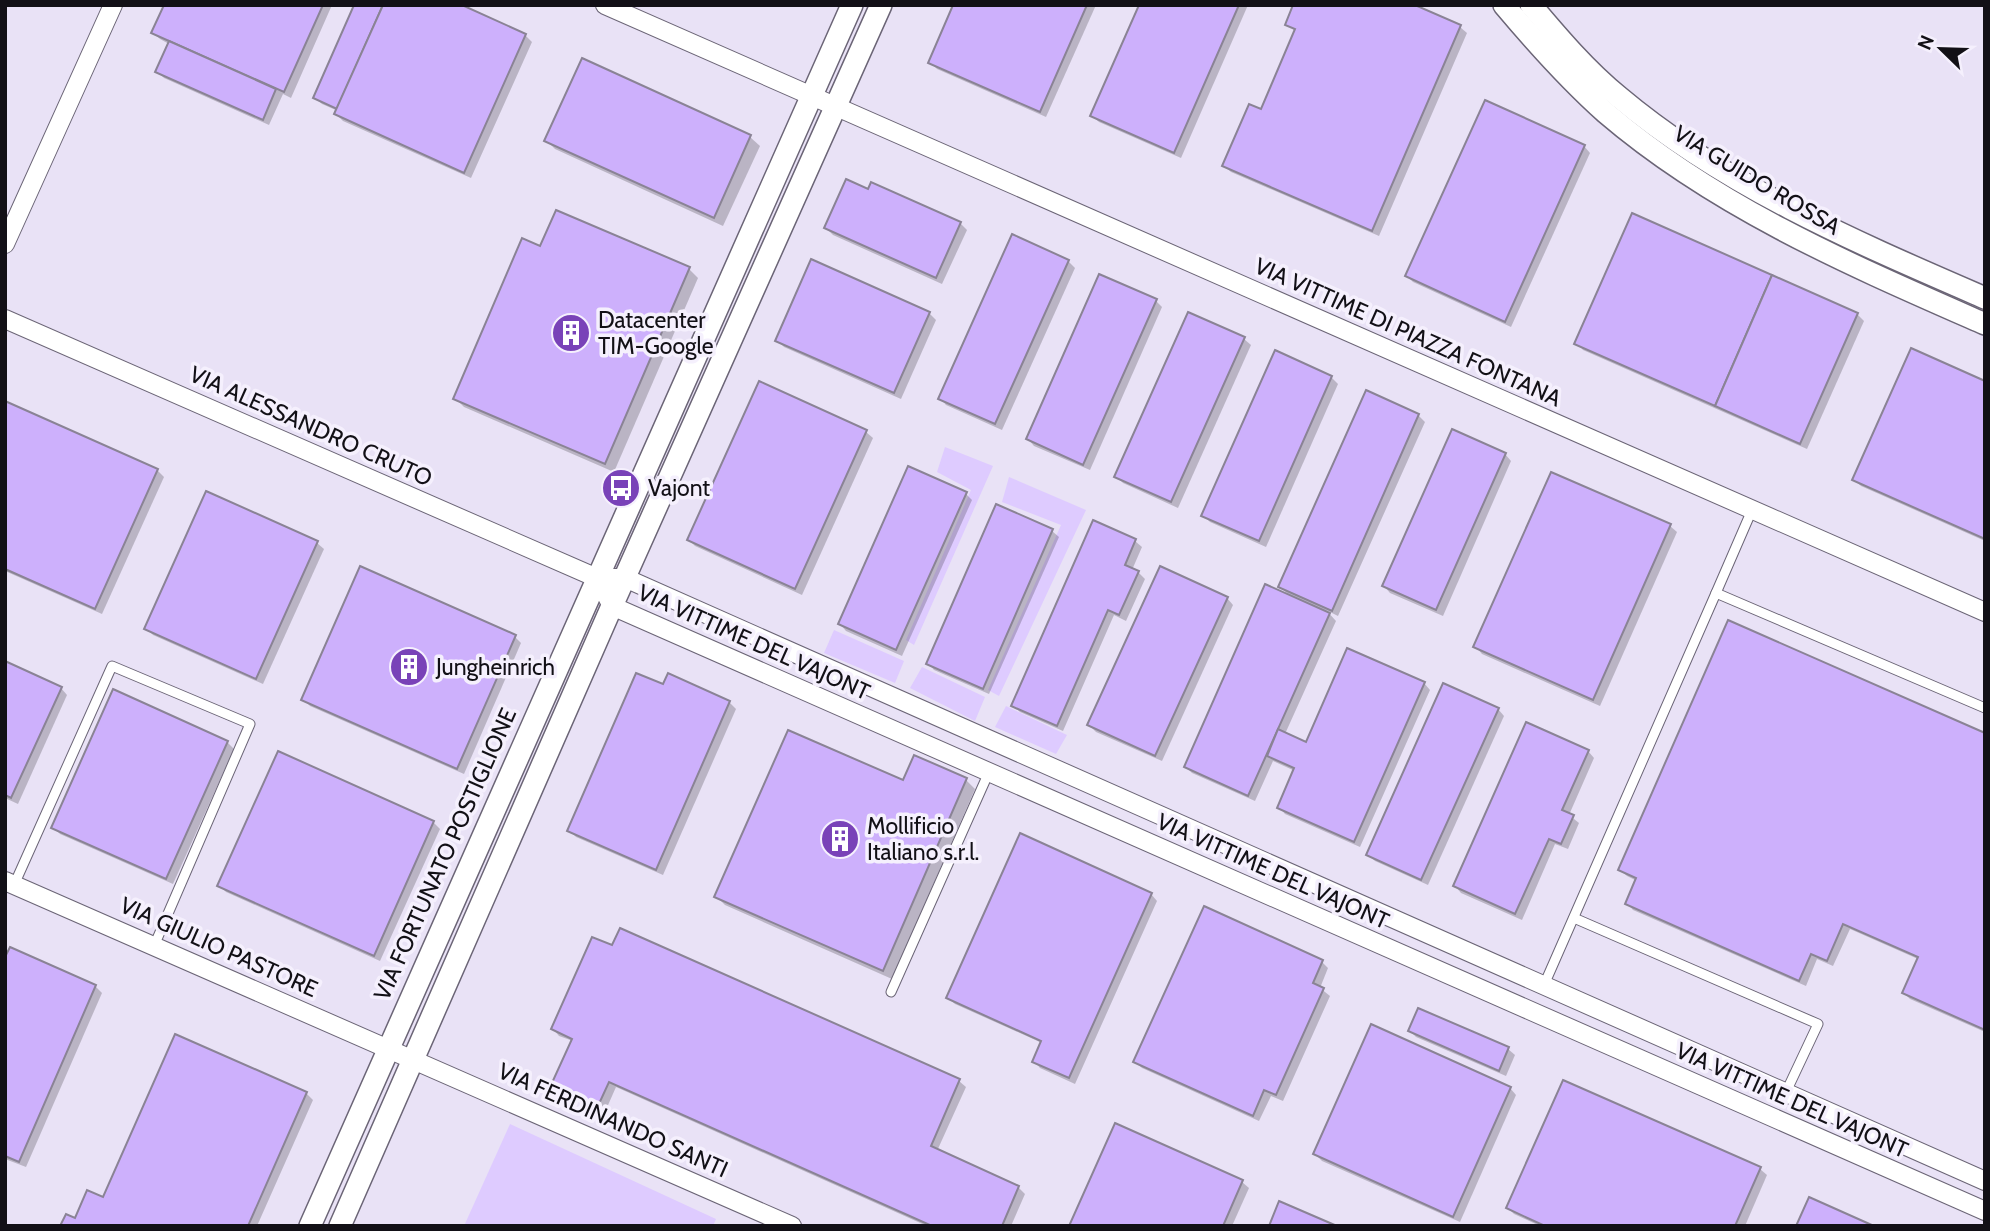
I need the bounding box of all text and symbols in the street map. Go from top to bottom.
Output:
north arrow [1906,14,1976,84]
text: N [1913,32,1939,53]
street label: VIA GUIDO ROSSA [1669,119,1845,241]
street label: VIA VITTIME DI PIAZZA FONTANA [1250,252,1566,412]
place label: Datacenter TIM-Google [598,306,714,360]
building icon: Datacenter TIM-Google [550,312,592,354]
street label: VIA ALESSANDRO CRUTO [185,360,437,492]
bus stop icon: Vajont [600,467,642,509]
place label: Vajont [648,474,710,502]
street label: VIA VITTIME DEL VAJONT [634,578,874,706]
building icon: Jungheinrich [388,646,430,688]
place label: Jungheinrich [435,653,555,681]
street label: VIA FORTUNATO POSTIGLIONE [368,704,522,1004]
street label: VIA VITTIME DEL VAJONT [1153,807,1393,935]
place label: Mollificio Italiano s.r.l. [867,812,979,866]
building icon: Mollificio Italiano s.r.l. [819,818,861,860]
street label: VIA GIULIO PASTORE [116,891,322,1003]
street label: VIA VITTIME DEL VAJONT [1672,1036,1912,1164]
street label: VIA FERDINANDO SANTI [494,1057,732,1183]

